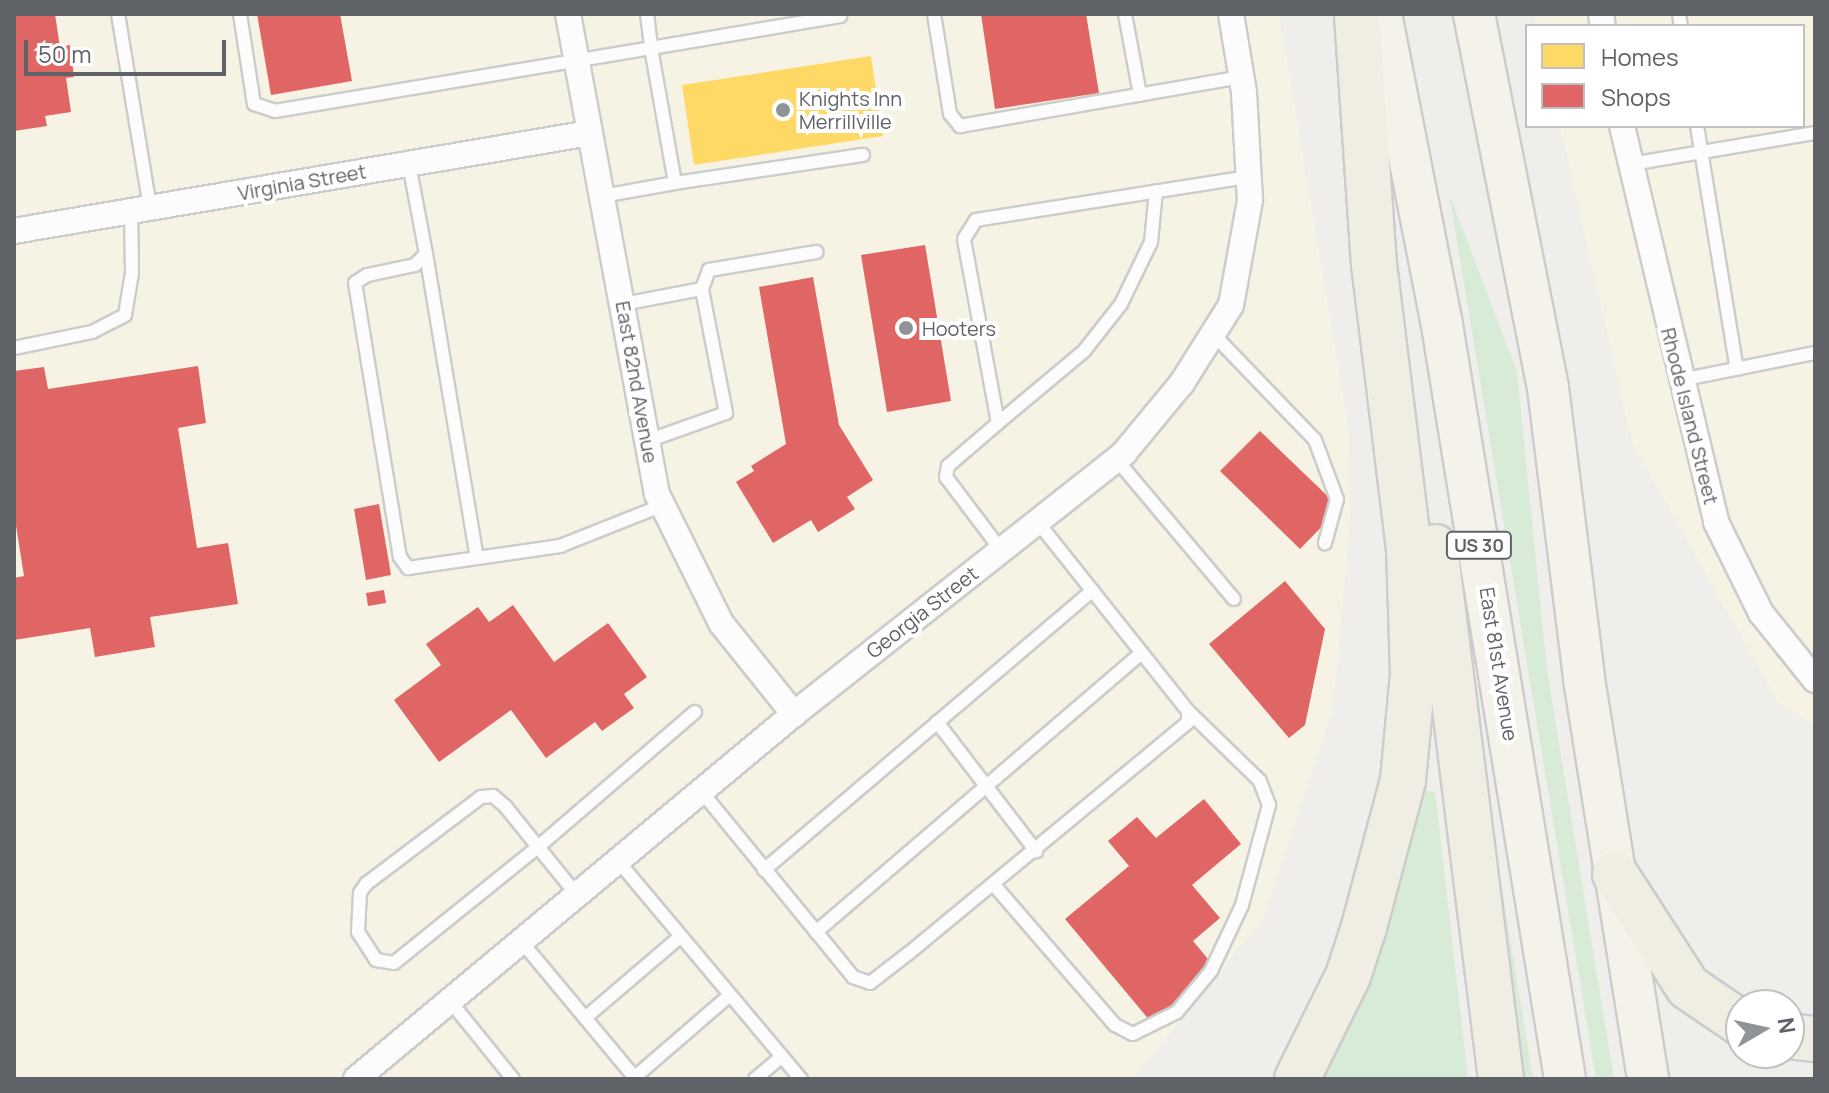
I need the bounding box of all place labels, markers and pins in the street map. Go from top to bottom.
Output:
place label: Knights Inn Merrillville [799,86,902,133]
marker: Knights Inn Merrillville [774,101,792,119]
place label: Hooters [922,316,996,340]
marker: Hooters [897,319,915,337]

